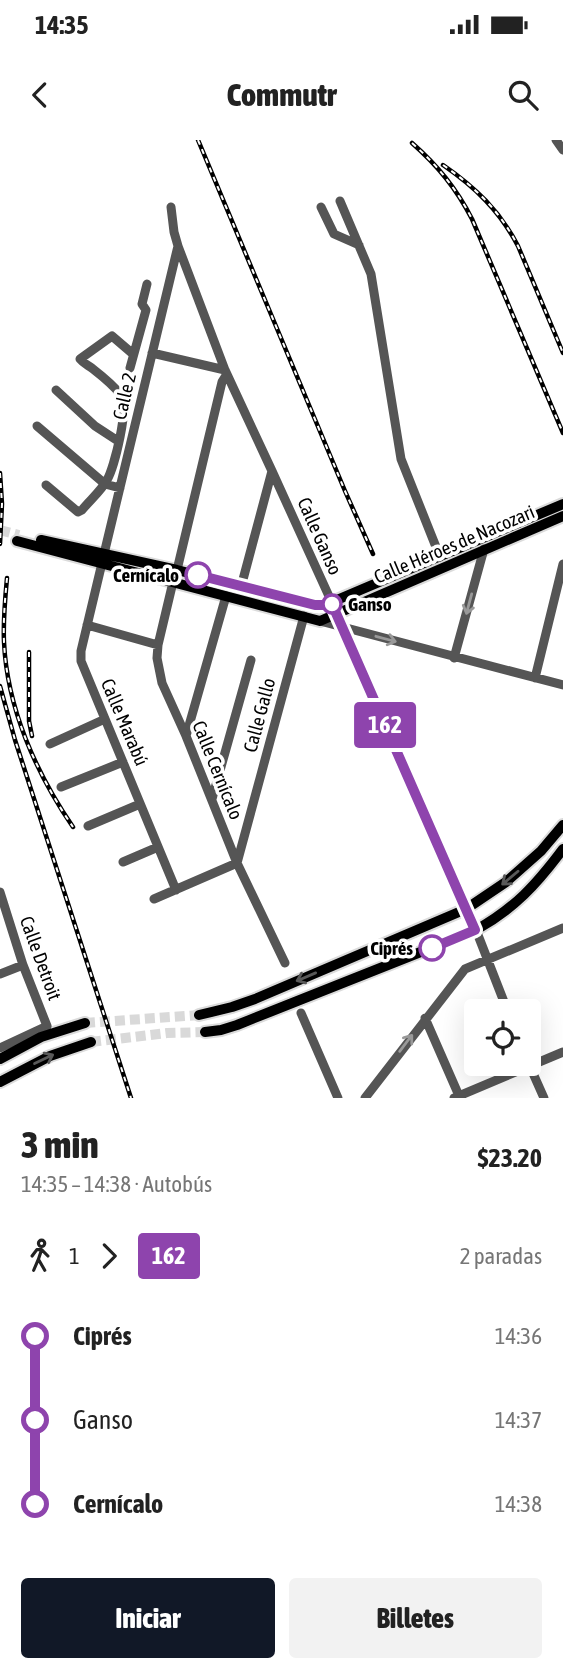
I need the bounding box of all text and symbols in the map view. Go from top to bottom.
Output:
text: 14:35 [35,10,89,40]
icon: back [21,76,59,114]
text: Commutr [227,76,336,113]
icon: search [504,76,542,114]
street label: Calle 2 [108,370,140,422]
street label: Calle Ganso [293,494,347,578]
street label: Calle Héroes de Nacozari [370,500,538,588]
marker: Cernícalo [185,562,211,588]
place label: Cernícalo [113,564,179,586]
one-way arrow [462,592,475,614]
place label: Ganso [348,593,392,615]
marker: Ganso [322,594,342,614]
one-way arrow [374,633,397,646]
street label: Calle Marabú [97,675,153,769]
street label: Calle Gallo [239,675,280,755]
line badge: 162 [345,702,425,748]
text: 162 [368,711,402,738]
street label: Calle Cernícalo [188,717,248,823]
one-way arrow [501,871,519,886]
street label: Calle Detroit [16,913,66,1003]
marker: Ciprés [419,935,445,961]
place label: Ciprés [370,937,413,959]
one-way arrow [295,972,317,985]
map controls [464,999,541,1076]
button: locate [464,999,541,1076]
one-way arrow [399,1035,414,1053]
one-way arrow [33,1052,54,1065]
text: 3 min [21,1123,99,1166]
text: $23.20 [478,1143,542,1173]
text: 14:35 – 14:38 · Autobús [21,1171,212,1197]
icon: walk [21,1237,59,1275]
icon: forward [90,1237,128,1275]
text: 162 [152,1242,186,1269]
text: 1 [69,1243,80,1269]
text: 2 paradas [460,1243,542,1269]
text: Ciprés [73,1321,132,1351]
text: 14:36 [495,1323,542,1349]
text: Ganso [73,1405,133,1435]
text: 14:37 [495,1407,542,1433]
text: Cernícalo [73,1489,163,1519]
text: 14:38 [495,1491,542,1517]
button: Iniciar [21,1578,275,1658]
button: Billetes [289,1578,542,1658]

